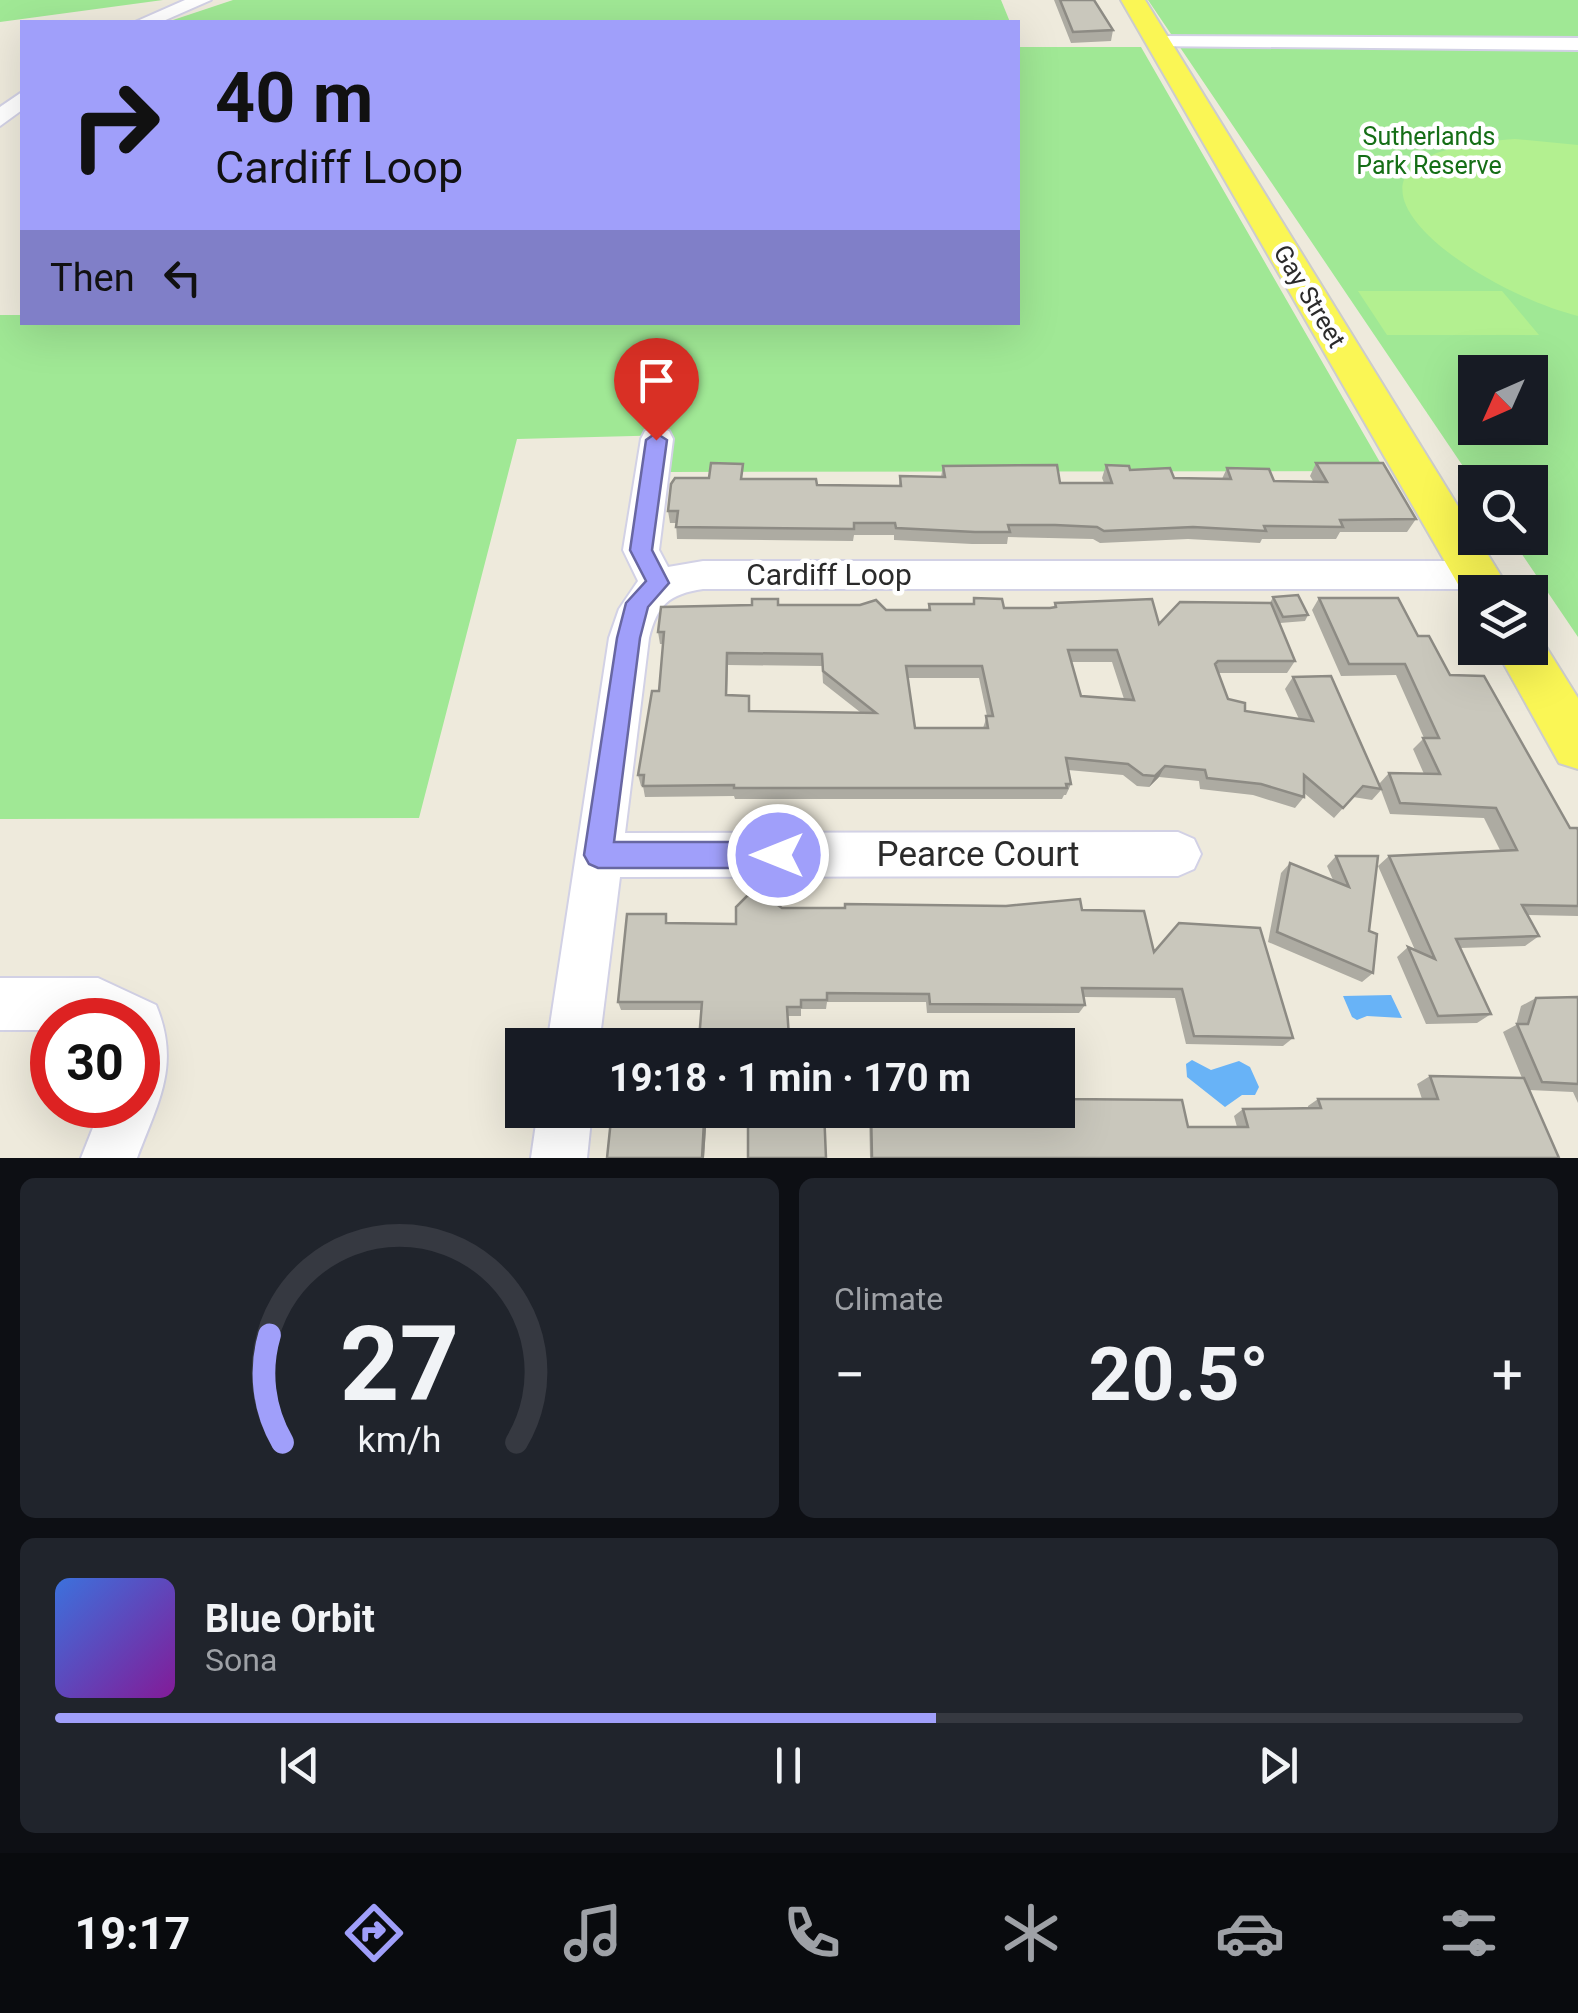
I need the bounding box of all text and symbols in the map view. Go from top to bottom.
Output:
text: 40 m [215,57,373,139]
icon: right [50,60,180,190]
park label: Sutherlands Park Reserve [1356,122,1502,180]
text: Cardiff Loop [215,141,463,194]
street label: Gay Street [1268,240,1351,353]
icon: left [155,250,210,305]
text: Then [50,256,135,300]
pin [614,338,699,441]
icon: arrive [629,353,684,408]
north arrow [1458,355,1548,445]
map controls [1458,355,1548,665]
button: search [1458,465,1548,555]
street label: Cardiff Loop [746,557,912,592]
button: layers [1458,575,1548,665]
position arrow [726,803,830,907]
street label: Pearce Court [877,834,1079,875]
speed limit sign: 30 [30,998,160,1128]
text: 19:18 · 1 min · 170 m [609,1056,971,1100]
text: Climate [834,1280,943,1318]
text: 27 [340,1304,459,1425]
text: 20.5° [1089,1330,1269,1418]
text: − [834,1343,865,1407]
text: + [1492,1343,1523,1407]
text: km/h [358,1419,441,1461]
text: Blue Orbit [205,1597,375,1641]
text: Sona [205,1641,277,1679]
icon: previous [272,1738,327,1793]
icon: pause [761,1738,816,1793]
icon: next [1251,1738,1306,1793]
icon: directions [339,1898,409,1968]
icon: music [558,1898,628,1968]
icon: phone [777,1898,847,1968]
icon: climate [996,1898,1066,1968]
icon: car [1215,1898,1285,1968]
icon: filters [1434,1898,1504,1968]
text: 19:17 [74,1907,190,1960]

